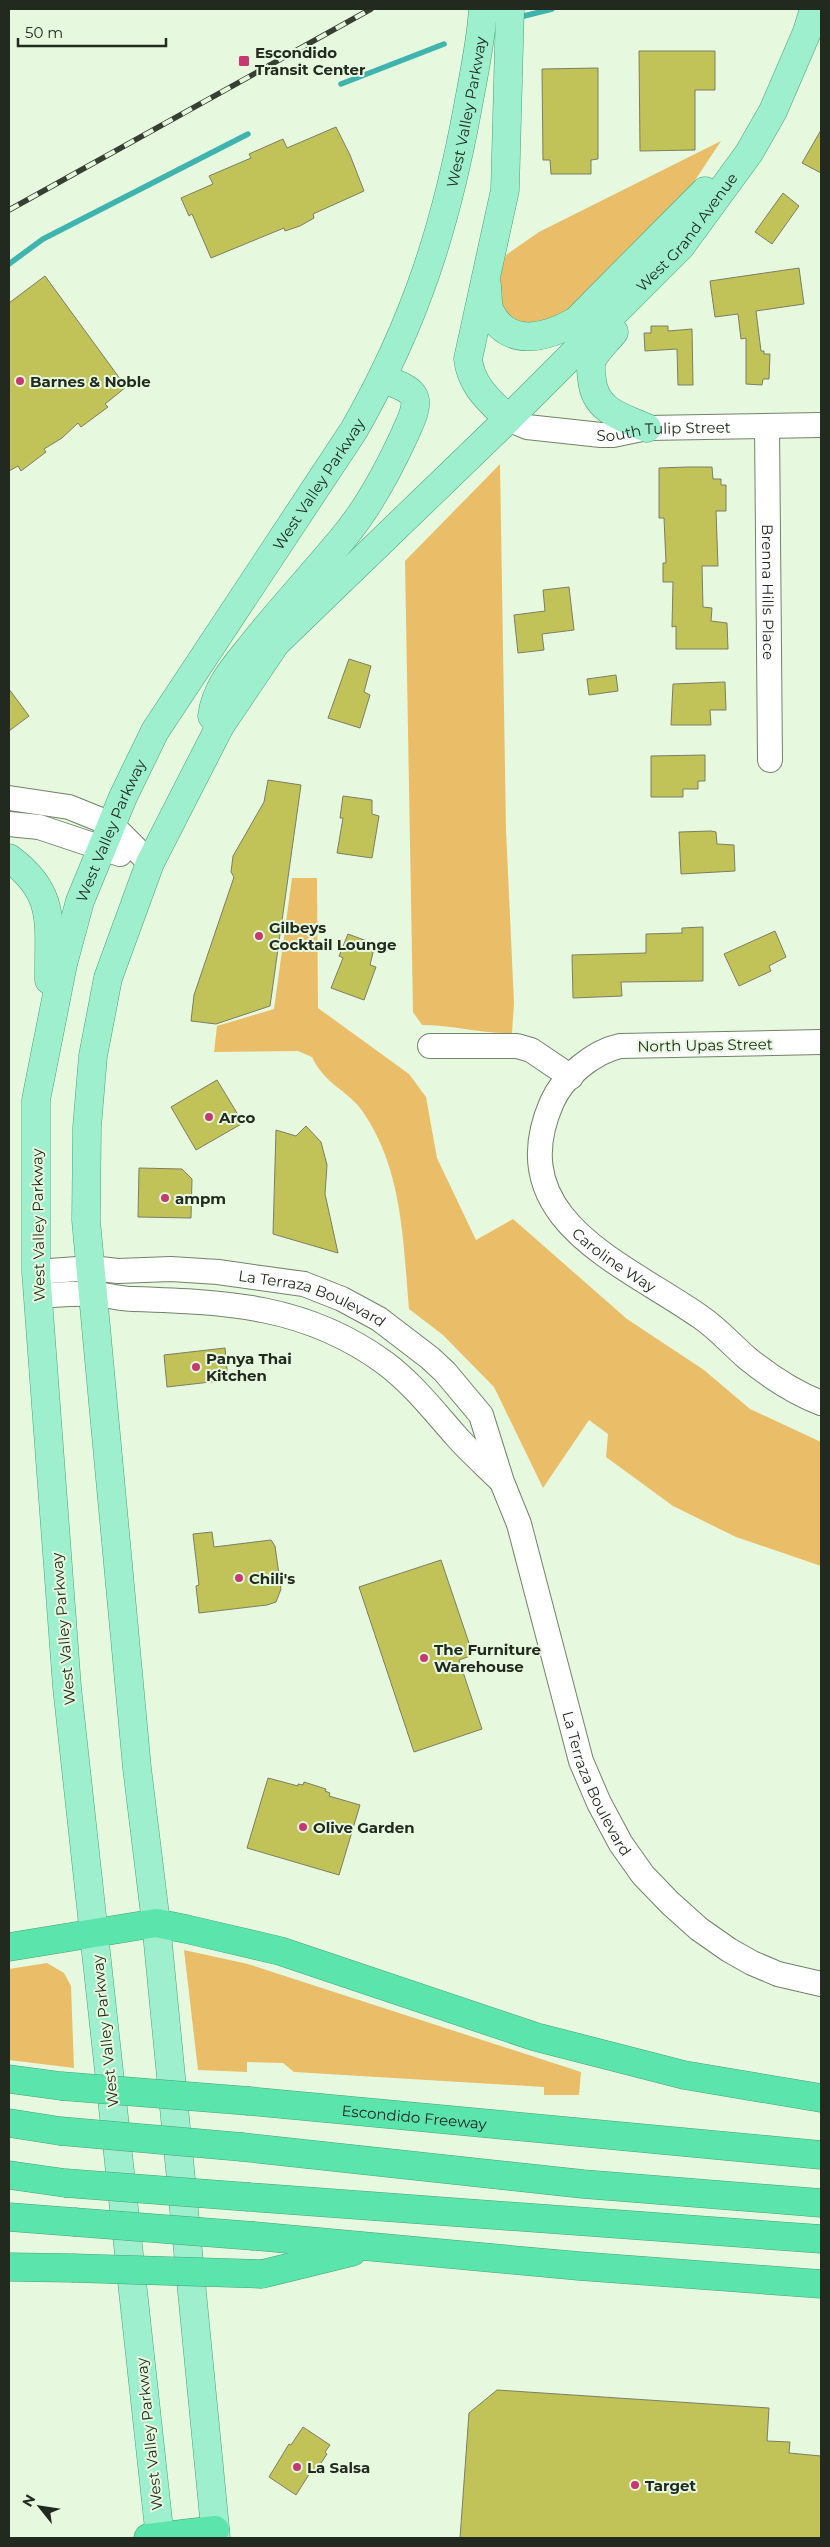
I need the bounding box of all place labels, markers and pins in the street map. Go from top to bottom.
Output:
place label: Escondido Transit Center [255,43,366,79]
marker: Escondido Transit Center [237,54,251,68]
place label: Barnes & Noble [30,372,151,391]
marker: Barnes & Noble [14,375,26,387]
place label: Gilbeys Cocktail Lounge [269,918,396,954]
marker: Gilbeys Cocktail Lounge [253,930,265,942]
place label: Arco [218,1108,256,1127]
marker: Arco [203,1111,215,1123]
place label: ampm [175,1189,226,1208]
marker: ampm [159,1192,171,1204]
place label: Panya Thai Kitchen [206,1349,292,1385]
marker: Panya Thai Kitchen [190,1361,202,1373]
place label: Chili's [249,1569,295,1588]
marker: Chili's [233,1572,245,1584]
place label: The Furniture Warehouse [434,1640,541,1676]
marker: The Furniture Warehouse [418,1652,430,1664]
place label: Olive Garden [313,1818,415,1837]
marker: Olive Garden [297,1821,309,1833]
place label: La Salsa [307,2458,370,2477]
marker: La Salsa [291,2461,303,2473]
place label: Target [645,2476,696,2495]
marker: Target [629,2479,641,2491]

